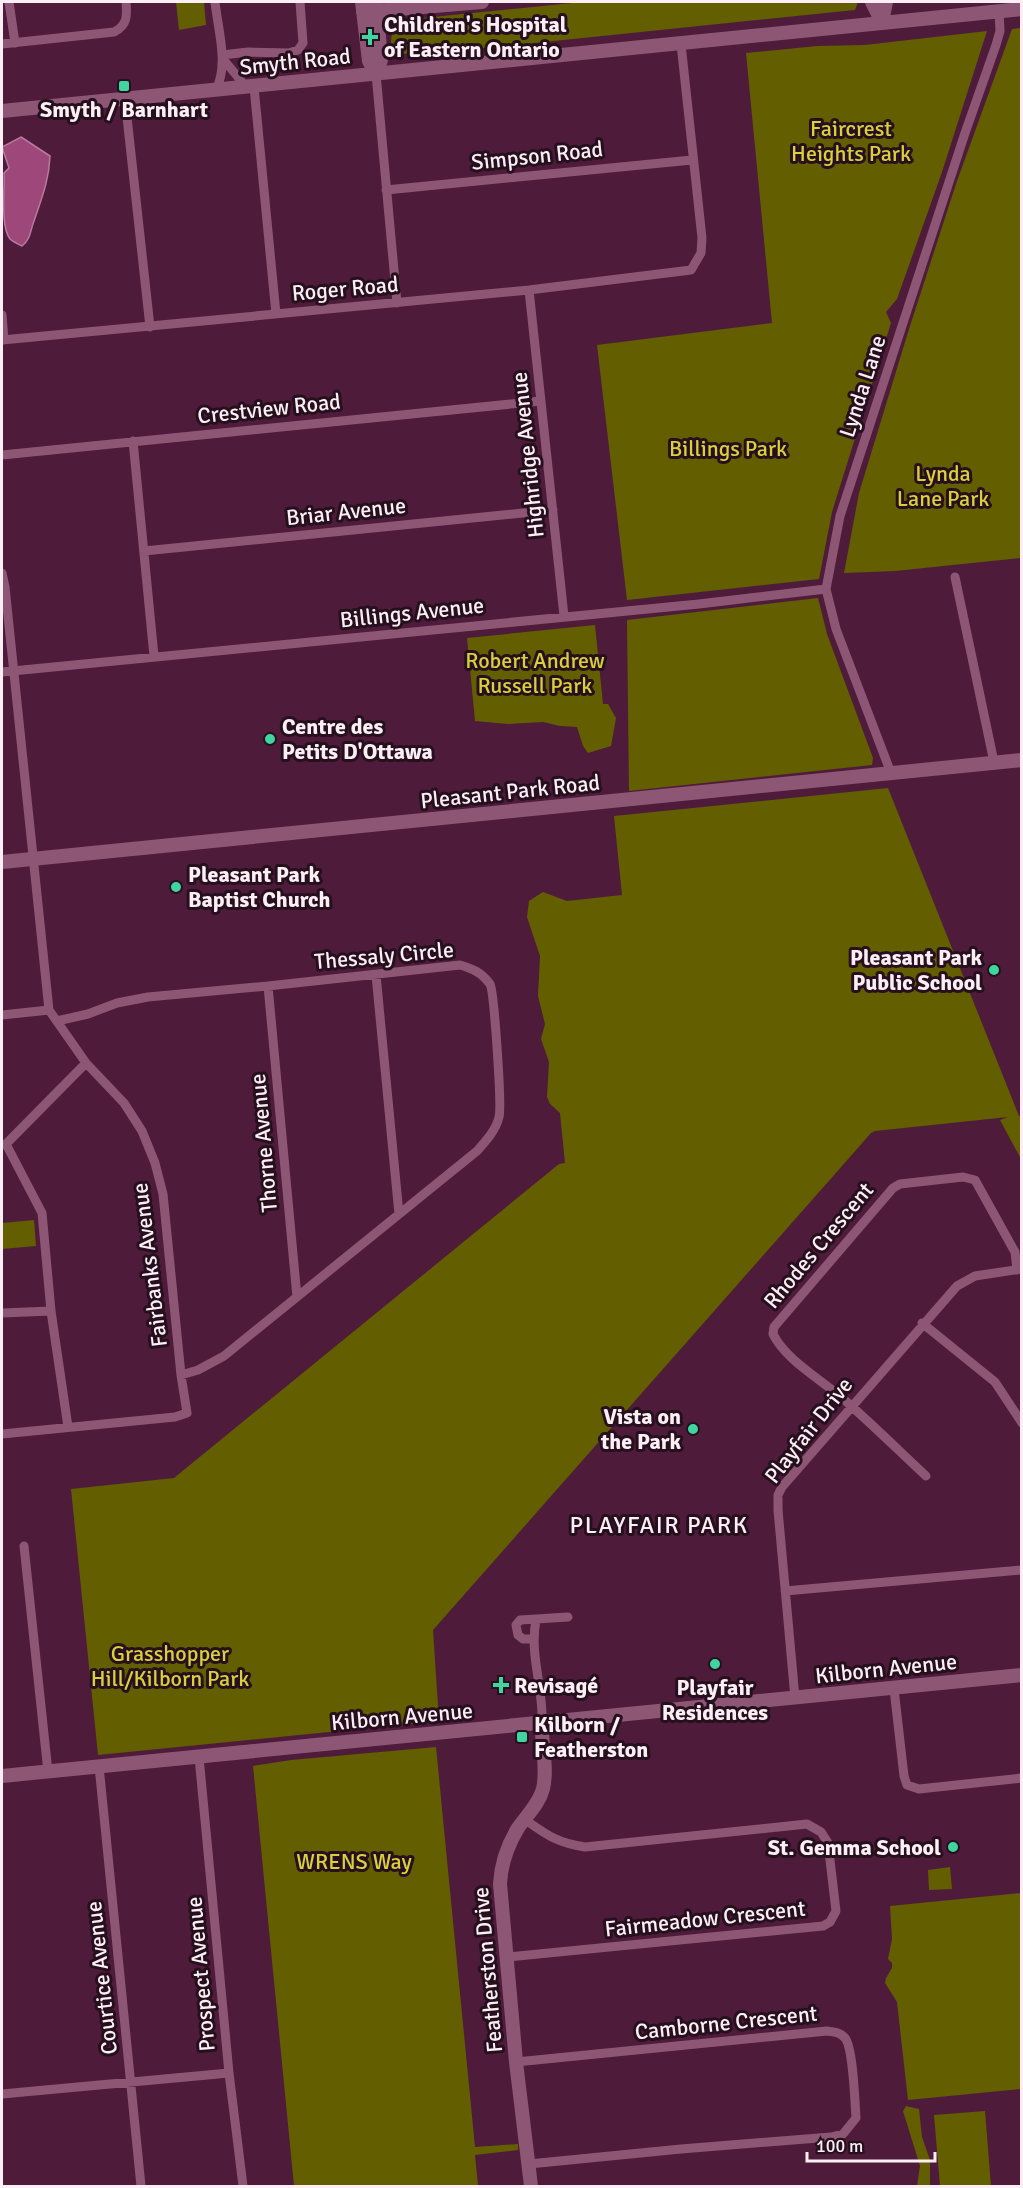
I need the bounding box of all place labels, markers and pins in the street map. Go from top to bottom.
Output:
place label: Children's Hospital of Eastern Ontario [384,11,567,63]
marker: Children's Hospital of Eastern Ontario [361,28,379,46]
marker: Smyth / Barnhart [117,79,131,93]
place label: Smyth / Barnhart [40,96,208,123]
place label: Centre des Petits D'Ottawa [282,713,433,765]
marker: Centre des Petits D'Ottawa [263,732,277,746]
place label: Pleasant Park Baptist Church [188,861,331,913]
marker: Pleasant Park Baptist Church [169,880,183,894]
place label: Pleasant Park Public School [850,944,982,996]
marker: Pleasant Park Public School [987,963,1001,977]
place label: Vista on the Park [600,1403,681,1455]
marker: Vista on the Park [686,1422,700,1436]
marker: Playfair Residences [708,1657,722,1671]
place label: Revisagé [514,1672,598,1699]
place label: Playfair Residences [662,1674,768,1726]
marker: Revisagé [492,1676,510,1694]
place label: Kilborn / Featherston [534,1711,648,1763]
marker: Kilborn / Featherston [515,1730,529,1744]
place label: St. Gemma School [768,1834,941,1861]
marker: St. Gemma School [946,1840,960,1854]

